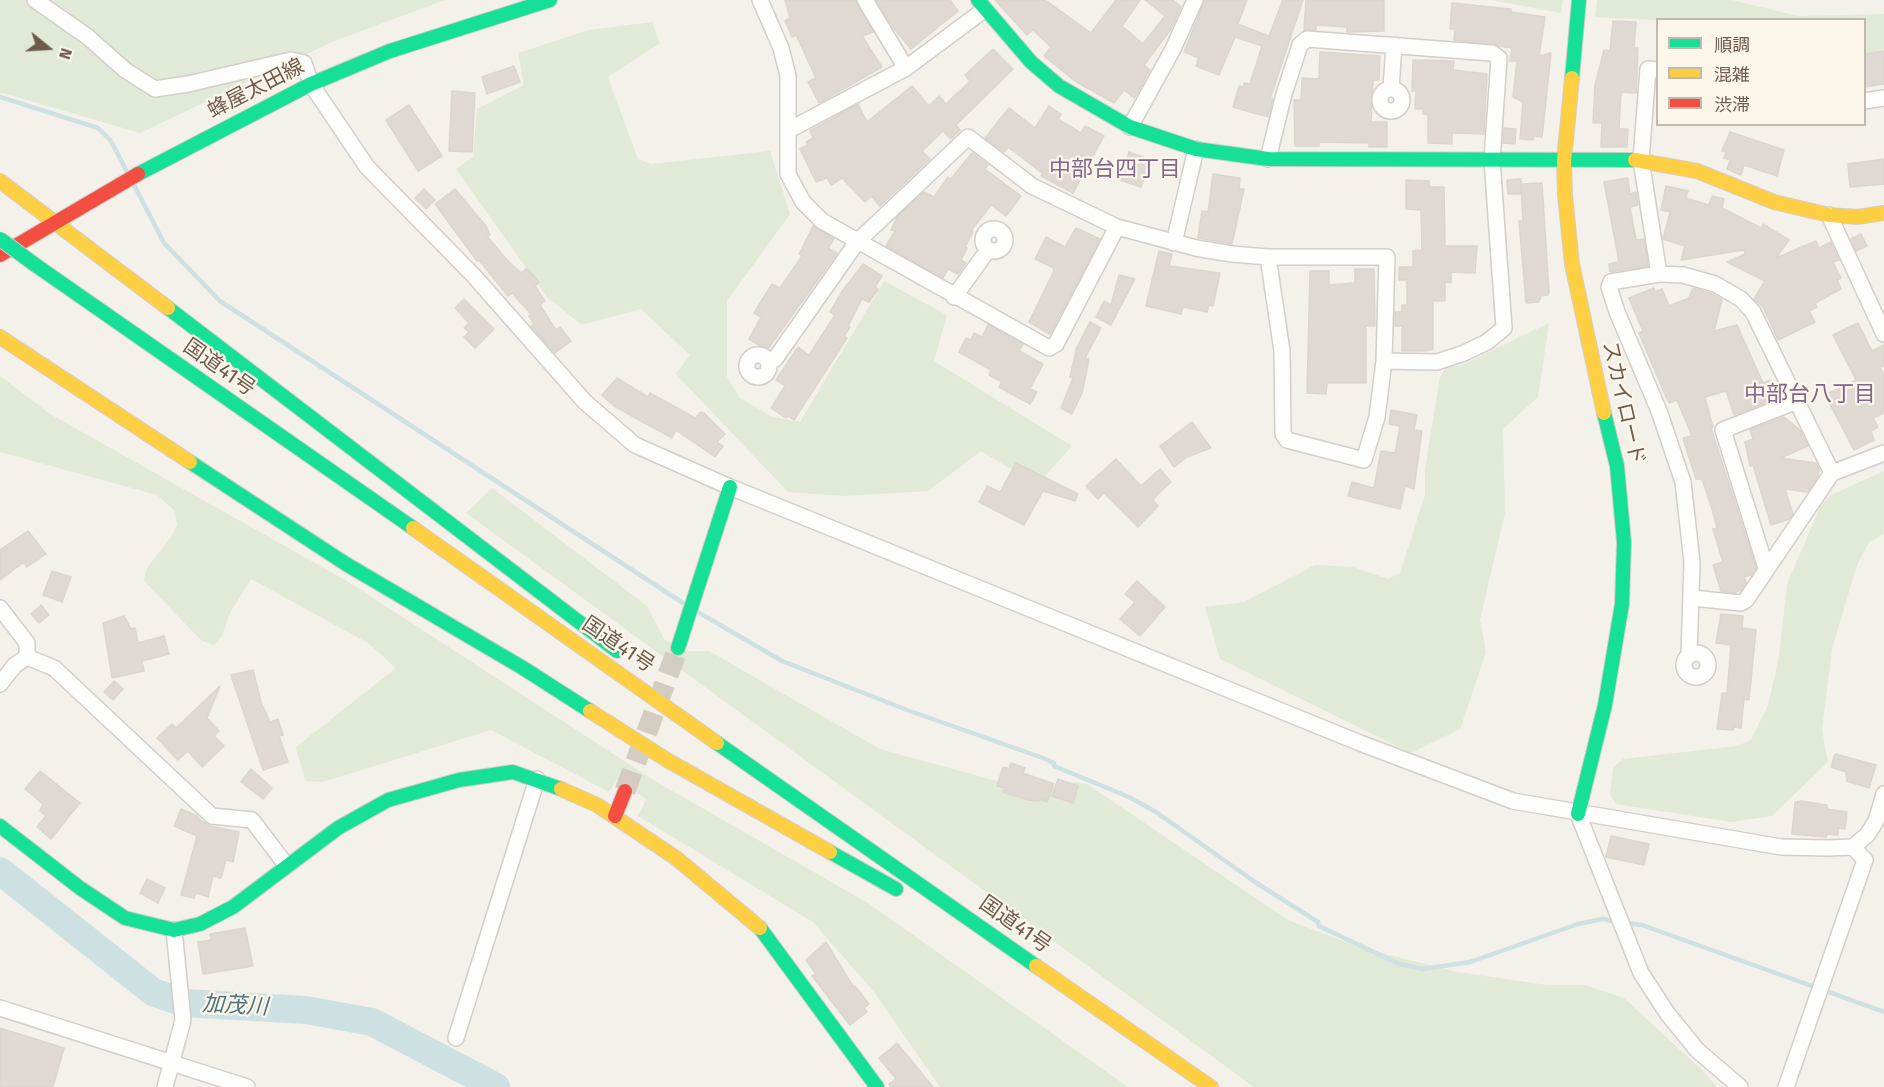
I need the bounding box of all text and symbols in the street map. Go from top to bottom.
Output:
north arrow [18,18,78,78]
legend [1656,18,1866,126]
text: 順調 [1714,34,1750,56]
text: N [55,46,76,62]
street label: 蜂屋太田線 [204,54,308,124]
text: 混雑 [1714,64,1750,86]
text: 渋滞 [1714,94,1750,116]
district label: 中部台四丁目 [1049,157,1181,183]
street label: 国道41号 [178,334,260,402]
street label: スカイロード [1597,339,1649,467]
district label: 中部台八丁目 [1744,382,1876,408]
street label: 国道41号 [577,612,659,678]
street label: 国道41号 [974,891,1056,959]
water label: 加茂川 [201,991,269,1021]

